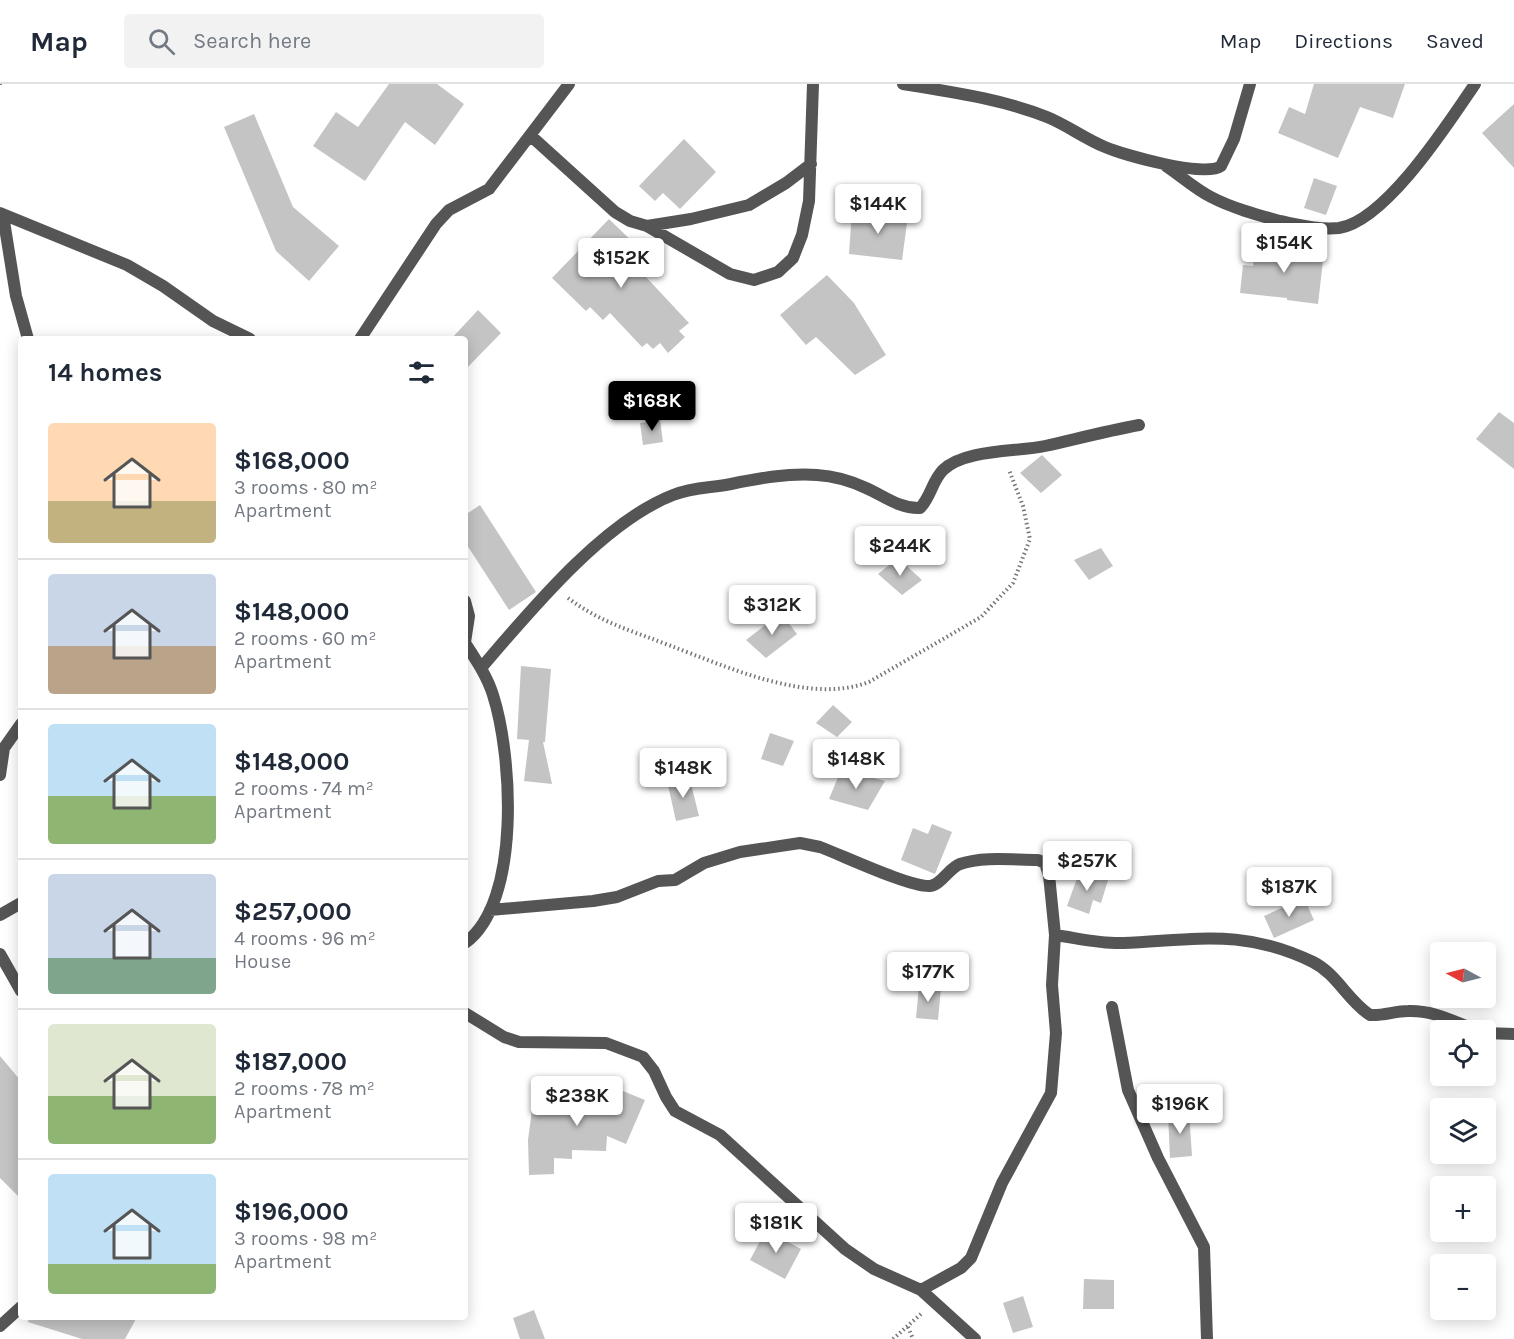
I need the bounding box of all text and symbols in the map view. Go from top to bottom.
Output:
search box [124,14,544,68]
text: Map [30,25,88,58]
icon: search [145,25,178,58]
text: Search here [193,28,311,54]
text: Map [1220,29,1261,53]
text: Directions [1294,29,1393,53]
text: Saved [1426,29,1484,53]
pin: $144K [836,184,920,235]
text: $144K [849,192,907,215]
pin: $154K [1242,223,1326,274]
text: $154K [1255,231,1313,254]
pin: $152K [579,238,663,289]
text: $152K [592,246,650,269]
icon: filters [405,356,438,389]
text: 14 homes [48,357,162,388]
pin: $168K [610,381,694,432]
text: $168K [622,389,682,412]
text: $168,000 [234,445,350,476]
icon: home [96,447,168,519]
text: 3 rooms · 80 m² [234,476,378,499]
text: Apartment [234,499,332,522]
pin: $244K [858,526,942,577]
text: $244K [869,534,931,557]
pin: $312K [730,585,814,636]
text: $312K [743,593,801,616]
text: $148,000 [234,596,349,627]
icon: home [96,598,168,670]
text: 2 rooms · 60 m² [234,627,377,650]
text: Apartment [234,650,332,673]
pin: $148K [814,739,898,790]
text: $148,000 [234,746,349,777]
text: $148K [827,747,885,770]
icon: home [96,748,168,820]
pin: $148K [641,748,725,799]
text: $148K [654,756,712,779]
text: 2 rooms · 74 m² [234,777,374,800]
text: Apartment [234,800,332,823]
pin: $257K [1045,841,1129,892]
text: $257K [1057,849,1117,872]
pin: $187K [1247,867,1331,918]
text: $187K [1261,875,1317,898]
text: $257,000 [234,896,352,927]
icon: home [96,898,168,970]
text: 4 rooms · 96 m² [234,927,376,950]
north arrow [1430,942,1496,1008]
map controls [1430,942,1496,1320]
text: House [234,950,291,973]
pin: $177K [886,952,970,1003]
text: $177K [901,960,955,983]
button: locate [1430,1020,1496,1086]
text: $187,000 [234,1046,347,1077]
icon: home [96,1048,168,1120]
pin: $238K [535,1076,619,1127]
text: 2 rooms · 78 m² [234,1077,375,1100]
text: $238K [545,1084,609,1107]
pin: $196K [1138,1084,1222,1135]
text: $196K [1151,1092,1209,1115]
button: layers [1430,1098,1496,1164]
text: Apartment [234,1100,332,1123]
button: + [1430,1176,1496,1242]
text: $196,000 [234,1196,349,1227]
icon: home [96,1198,168,1270]
pin: $181K [734,1203,818,1254]
text: $181K [749,1211,803,1234]
text: 3 rooms · 98 m² [234,1227,377,1250]
text: Apartment [234,1250,332,1273]
button: − [1430,1254,1496,1320]

